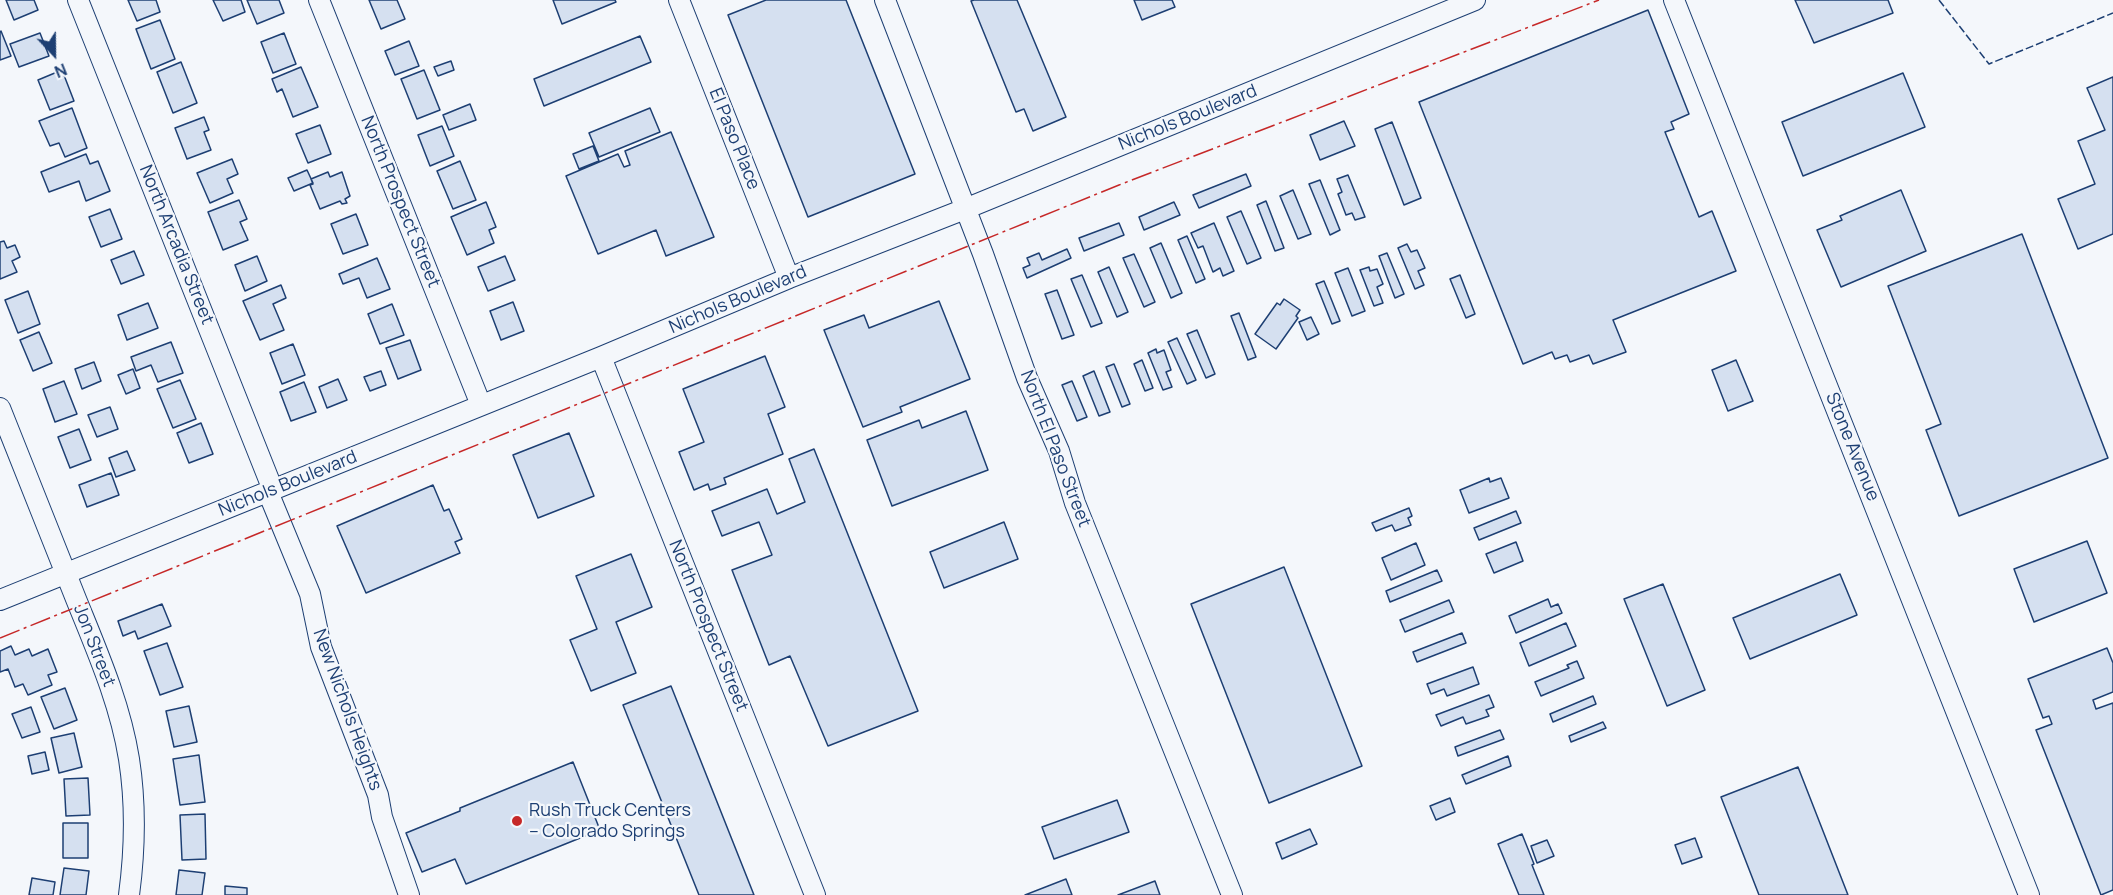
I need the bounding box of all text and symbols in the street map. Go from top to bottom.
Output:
north arrow [24,24,84,84]
text: N [51,58,70,83]
street label: Nichols Boulevard [1116,80,1260,156]
street label: El Paso Place [704,85,764,193]
street label: North Prospect Street [356,113,444,291]
street label: North Arcadia Street [134,162,218,328]
street label: Nichols Boulevard [666,261,810,339]
street label: North El Paso Street [1015,368,1095,530]
street label: Stone Avenue [1820,390,1884,504]
street label: Nichols Boulevard [216,446,360,522]
street label: North Prospect Street [664,537,752,715]
street label: Jon Street [68,602,120,690]
street label: New Nichols Heights [308,626,386,794]
place label: Rush Truck Centers – Colorado Springs [529,800,691,842]
marker: Rush Truck Centers – Colorado Springs [510,814,524,828]

